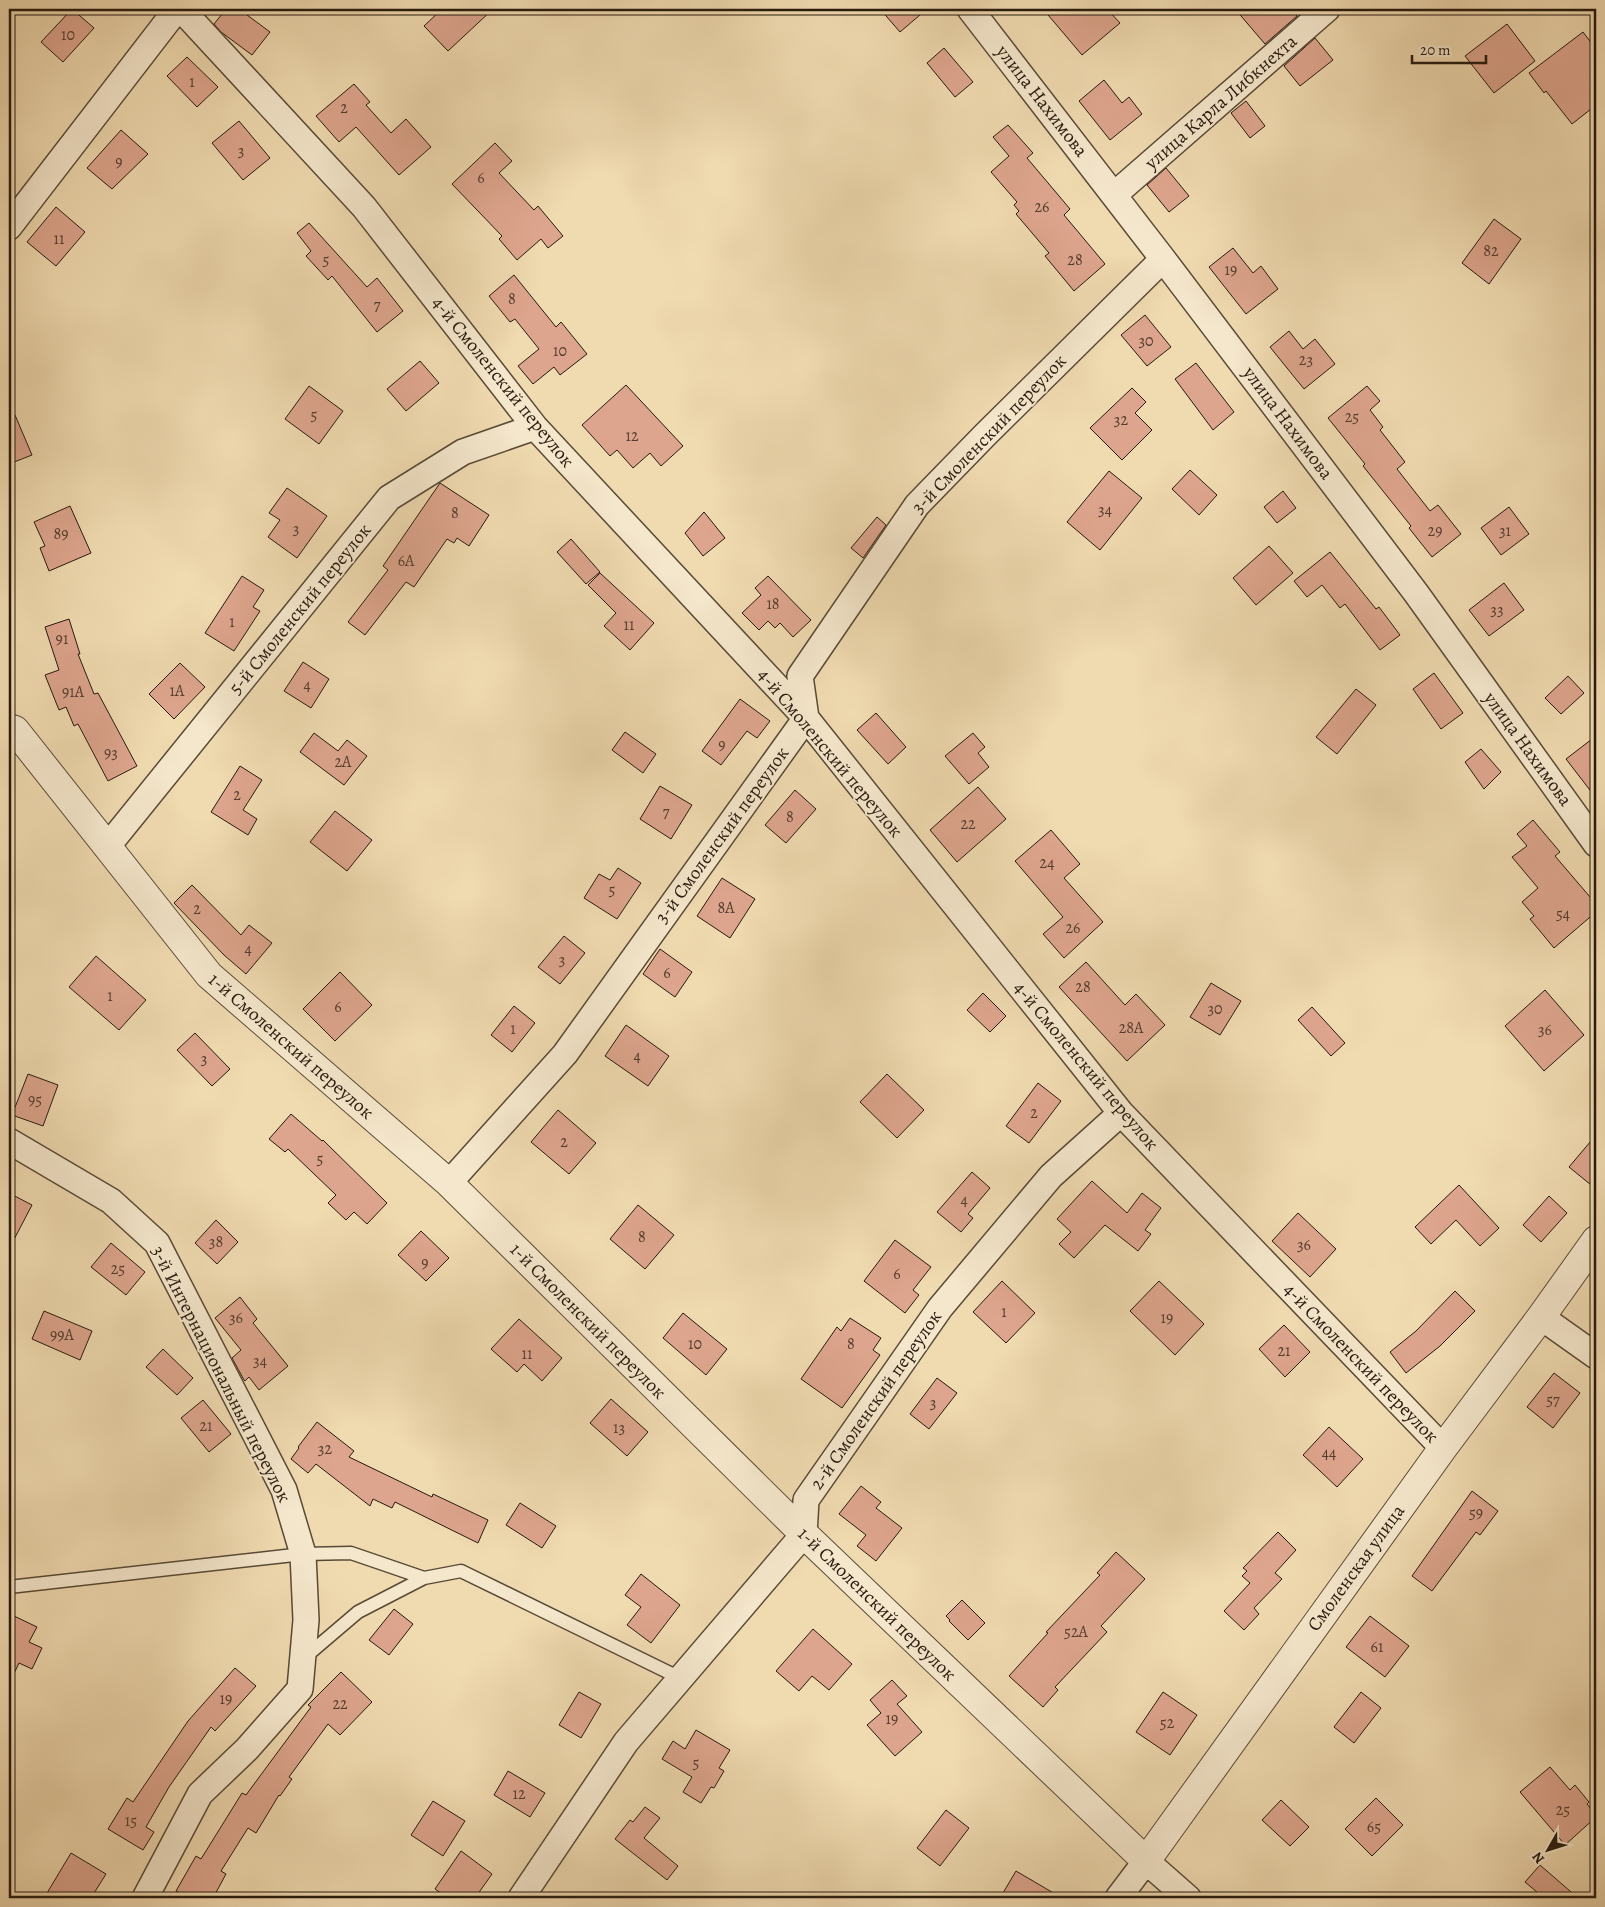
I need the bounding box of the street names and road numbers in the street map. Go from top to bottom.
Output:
street label: улица Карла Либкнехта [1139,28,1303,176]
street label: улица Нахимова [989,39,1094,163]
street label: 4-й Смоленский переулок [426,291,580,473]
street label: 3-й Смоленский переулок [906,348,1072,520]
street label: улица Нахимова [1236,360,1339,485]
street label: 5-й Смоленский переулок [223,518,377,700]
street label: 4-й Смоленский переулок [751,663,909,843]
street label: улица Нахимова [1477,686,1578,812]
street label: 3-й Смоленский переулок [649,741,795,929]
street label: 1-й Смоленский переулок [203,967,379,1125]
street label: 4-й Смоленский переулок [1007,976,1165,1156]
street label: 1-й Смоленский переулок [504,1237,672,1405]
street label: 3-й Интернациональный переулок [145,1241,297,1507]
street label: 4-й Смоленский переулок [1277,1277,1445,1449]
street label: 2-й Смоленский переулок [804,1305,948,1495]
street label: Смоленская улица [1301,1499,1411,1637]
street label: 1-й Смоленский переулок [792,1521,962,1687]

